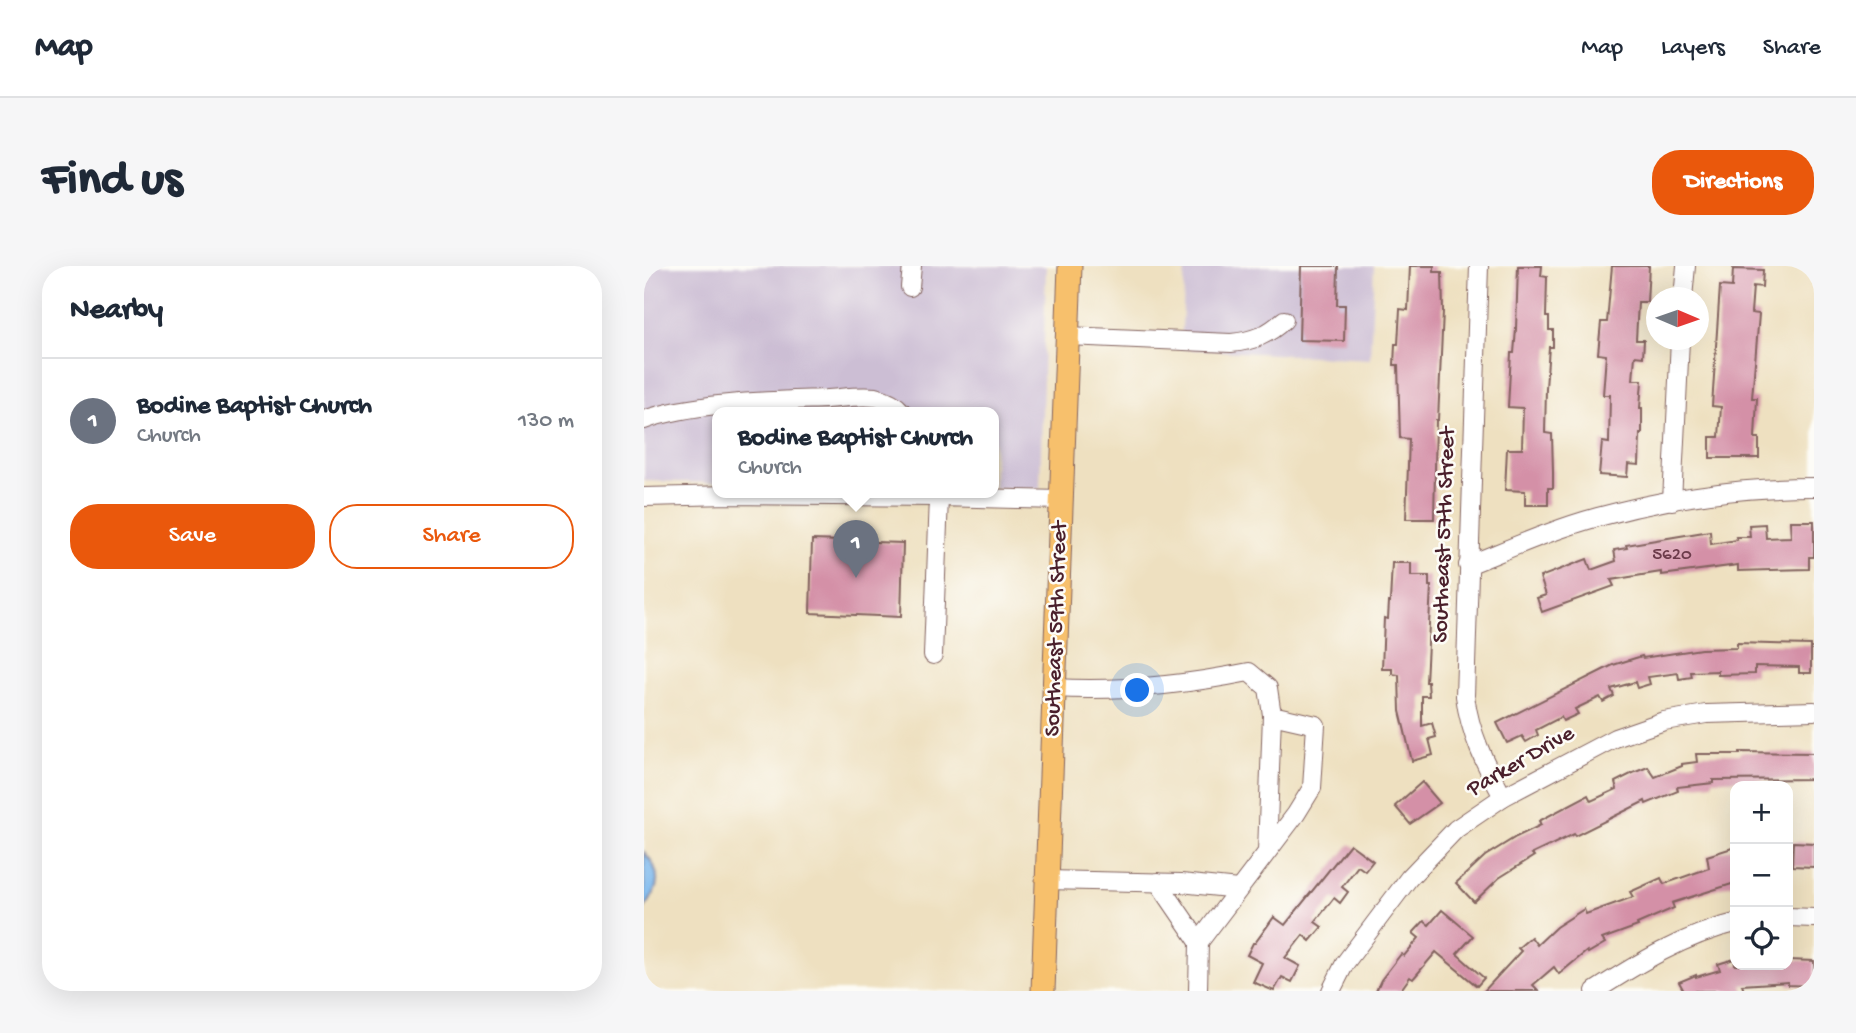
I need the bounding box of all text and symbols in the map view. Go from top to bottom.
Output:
text: Map [35,29,92,67]
text: Map [1581,34,1623,63]
text: Layers [1661,34,1725,63]
text: Share [1763,34,1821,63]
button: Directions [1652,150,1814,215]
text: Find us [42,153,182,211]
north arrow [1646,287,1709,350]
text: Nearby [70,294,163,329]
text: Bodine Baptist Church [137,392,372,423]
popup [712,407,999,498]
text: 1 [88,408,98,435]
text: 130 m [518,408,574,435]
text: Church [137,423,201,450]
text: Bodine Baptist Church [738,424,973,455]
street label: Southeast 57th Street [1428,425,1462,643]
text: Church [738,455,802,482]
button: Save [70,504,315,569]
button: Share [329,504,574,569]
street label: Southeast 59th Street [1040,519,1074,737]
pin: 1 [833,520,879,578]
house number: 5620 [1652,544,1692,567]
your location [1120,673,1154,707]
street label: Parker Drive [1462,720,1580,804]
map controls [1730,781,1793,970]
button: + [1730,781,1793,844]
button: − [1730,844,1793,907]
button: locate [1730,907,1793,970]

